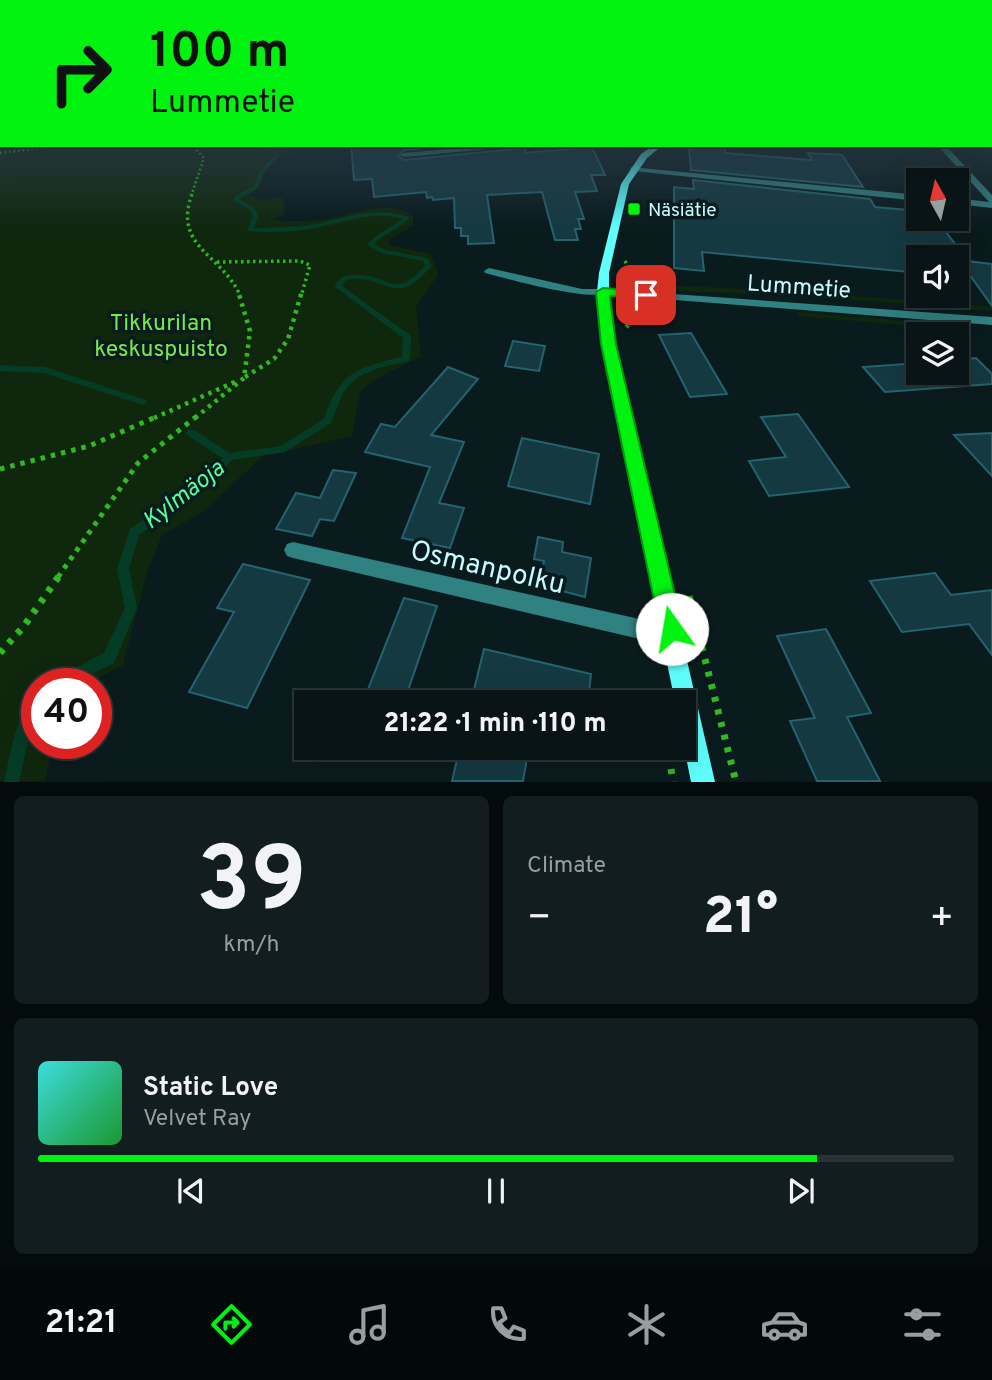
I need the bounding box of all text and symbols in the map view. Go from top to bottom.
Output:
text: 100 m [150,23,289,85]
icon: right [35,28,126,119]
text: Lummetie [150,84,295,124]
north arrow [906,168,970,231]
map controls [906,168,969,385]
place label: Näsiätie [648,199,716,223]
marker: Näsiätie [626,201,642,217]
button: sound [906,245,969,308]
pin [616,265,676,325]
street label: Lummetie [746,270,852,307]
icon: arrive [627,276,665,314]
park label: Tikkurilan keskuspuisto [94,310,228,365]
button: layers [906,322,969,385]
water label: Kylmäoja [137,454,232,537]
street label: Osmanpolku [407,534,568,604]
position arrow [635,592,709,666]
speed limit sign: 40 [21,668,112,759]
text: 21:22 · 1 min · 110 m [384,708,606,741]
text: 39 [196,828,307,943]
text: Climate [527,852,606,881]
text: 21° [703,886,778,952]
text: − [527,895,552,944]
text: + [929,895,954,944]
text: km/h [224,931,279,960]
text: Static Love [143,1072,278,1105]
text: Velvet Ray [143,1105,251,1134]
icon: previous [172,1172,210,1210]
icon: pause [477,1172,515,1210]
icon: next [782,1172,820,1210]
icon: directions [207,1300,256,1349]
icon: music [345,1300,394,1349]
icon: phone [483,1300,532,1349]
icon: climate [622,1300,671,1349]
icon: car [760,1300,809,1349]
icon: filters [898,1300,947,1349]
text: 21:21 [45,1304,117,1344]

